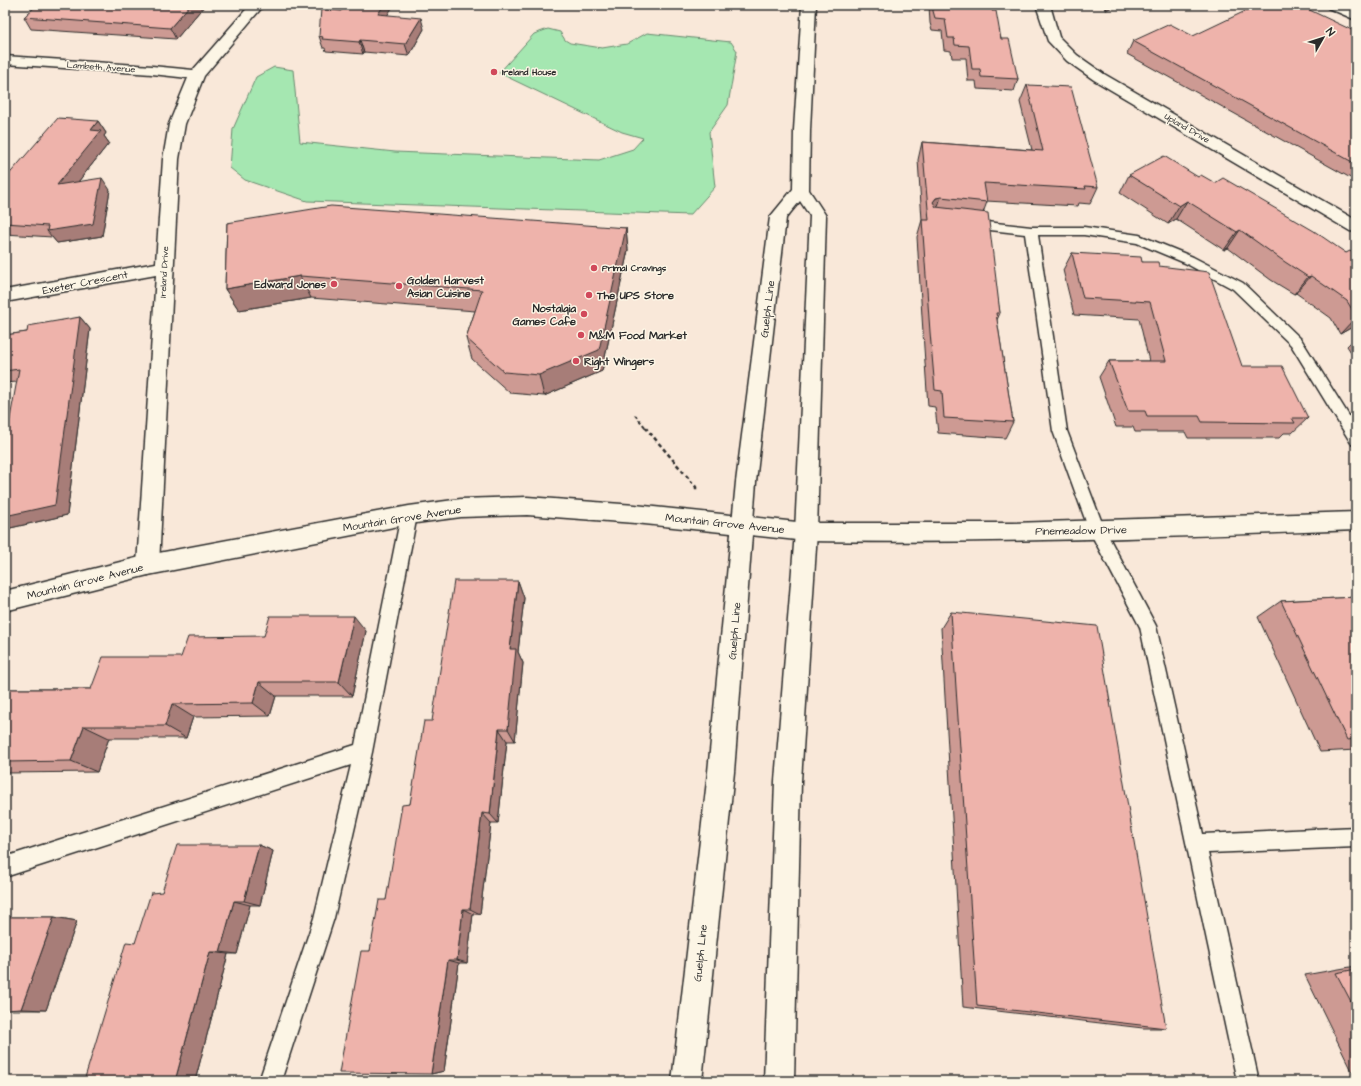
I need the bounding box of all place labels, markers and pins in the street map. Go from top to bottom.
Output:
place label: Ireland House [502,66,557,79]
marker: Ireland House [489,67,499,77]
place label: Primal Cravings [602,262,667,275]
marker: Primal Cravings [589,263,599,273]
place label: Golden Harvest Asian Cuisine [407,273,485,301]
place label: Edward Jones [254,277,326,292]
marker: Edward Jones [329,279,339,289]
marker: Golden Harvest Asian Cuisine [394,281,404,291]
place label: The UPS Store [596,288,674,303]
marker: The UPS Store [584,290,594,300]
place label: Nostalgia Games Cafe [512,301,576,329]
marker: Nostalgia Games Cafe [579,309,589,319]
place label: M&M Food Market [589,328,687,343]
marker: M&M Food Market [576,330,586,340]
place label: Right Wingers [584,354,655,371]
marker: Right Wingers [571,356,581,366]

